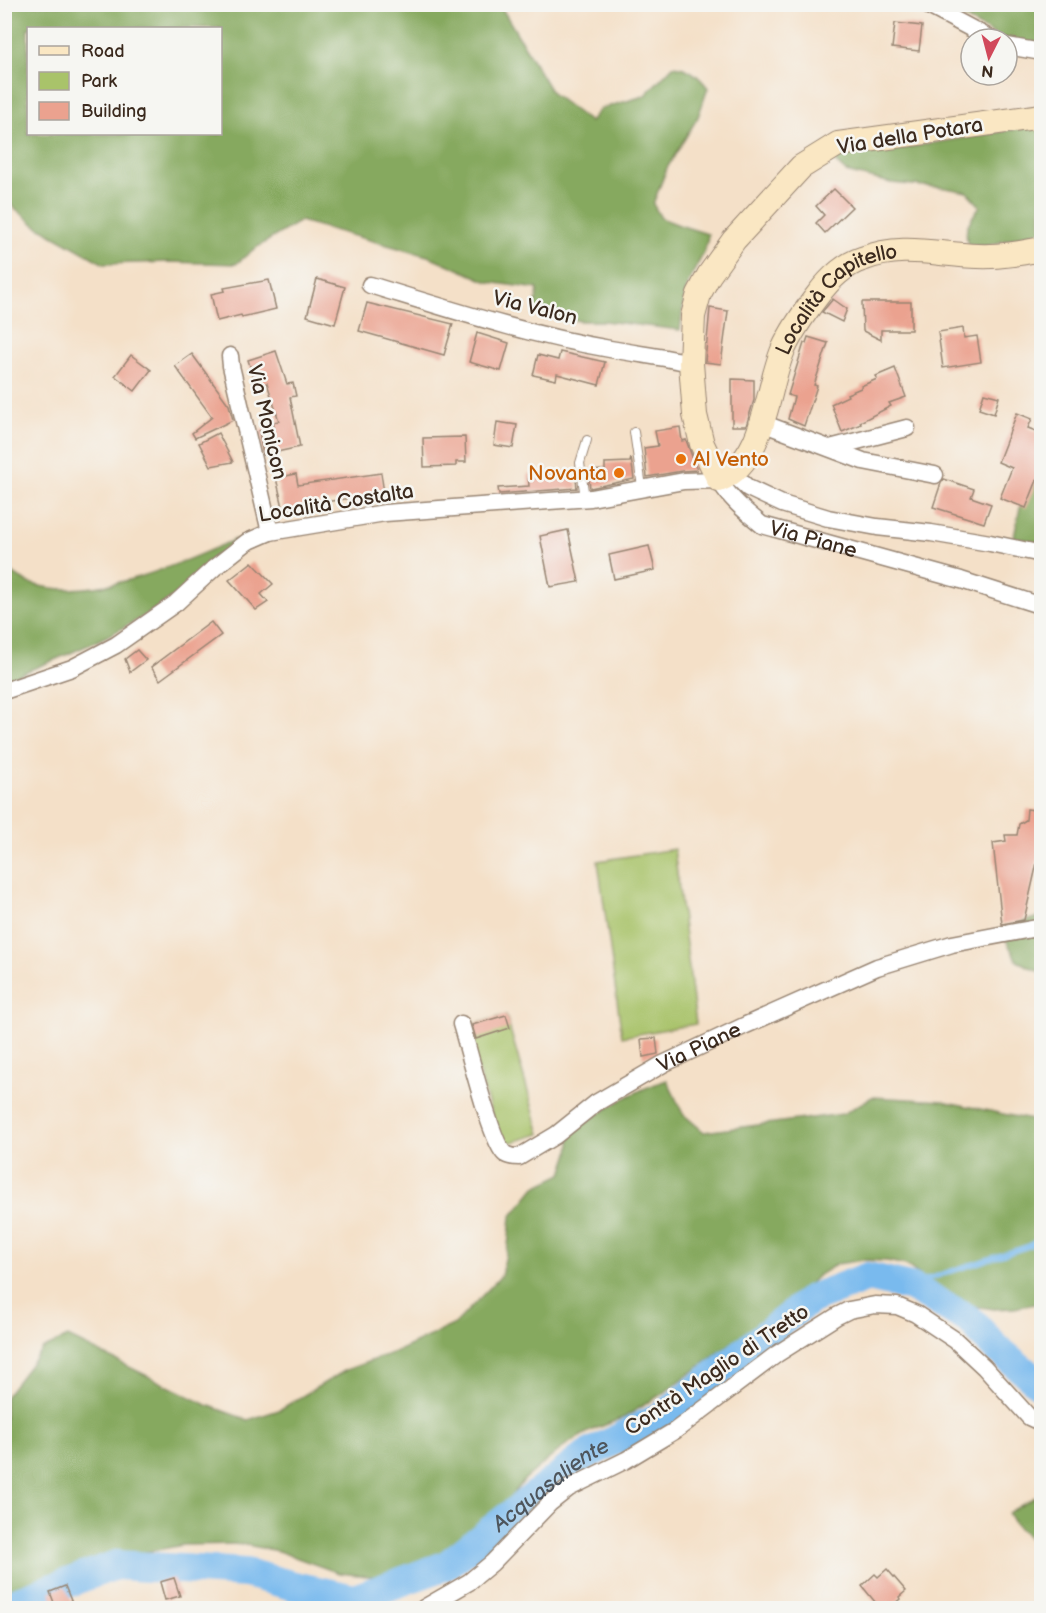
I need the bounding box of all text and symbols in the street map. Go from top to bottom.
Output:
legend [27,27,222,135]
north arrow [959,27,1019,87]
text: Road [81,41,125,62]
text: N [981,60,995,81]
text: Park [81,71,117,92]
text: Building [81,101,147,122]
street label: Via della Potara [835,112,985,160]
street label: Località Capitello [770,239,899,359]
street label: Via Valon [490,285,580,331]
street label: Via Monicon [242,362,292,482]
place label: Al Vento [693,447,769,472]
marker: Al Vento [674,452,688,466]
place label: Novanta [528,461,607,486]
marker: Novanta [612,466,626,480]
street label: Località Costalta [257,478,415,528]
street label: Via Piane [767,515,860,563]
street label: Via Piane [653,1017,745,1077]
street label: Contrà Maglio di Tretto [620,1299,814,1441]
water label: Acquasaliente [486,1432,614,1538]

